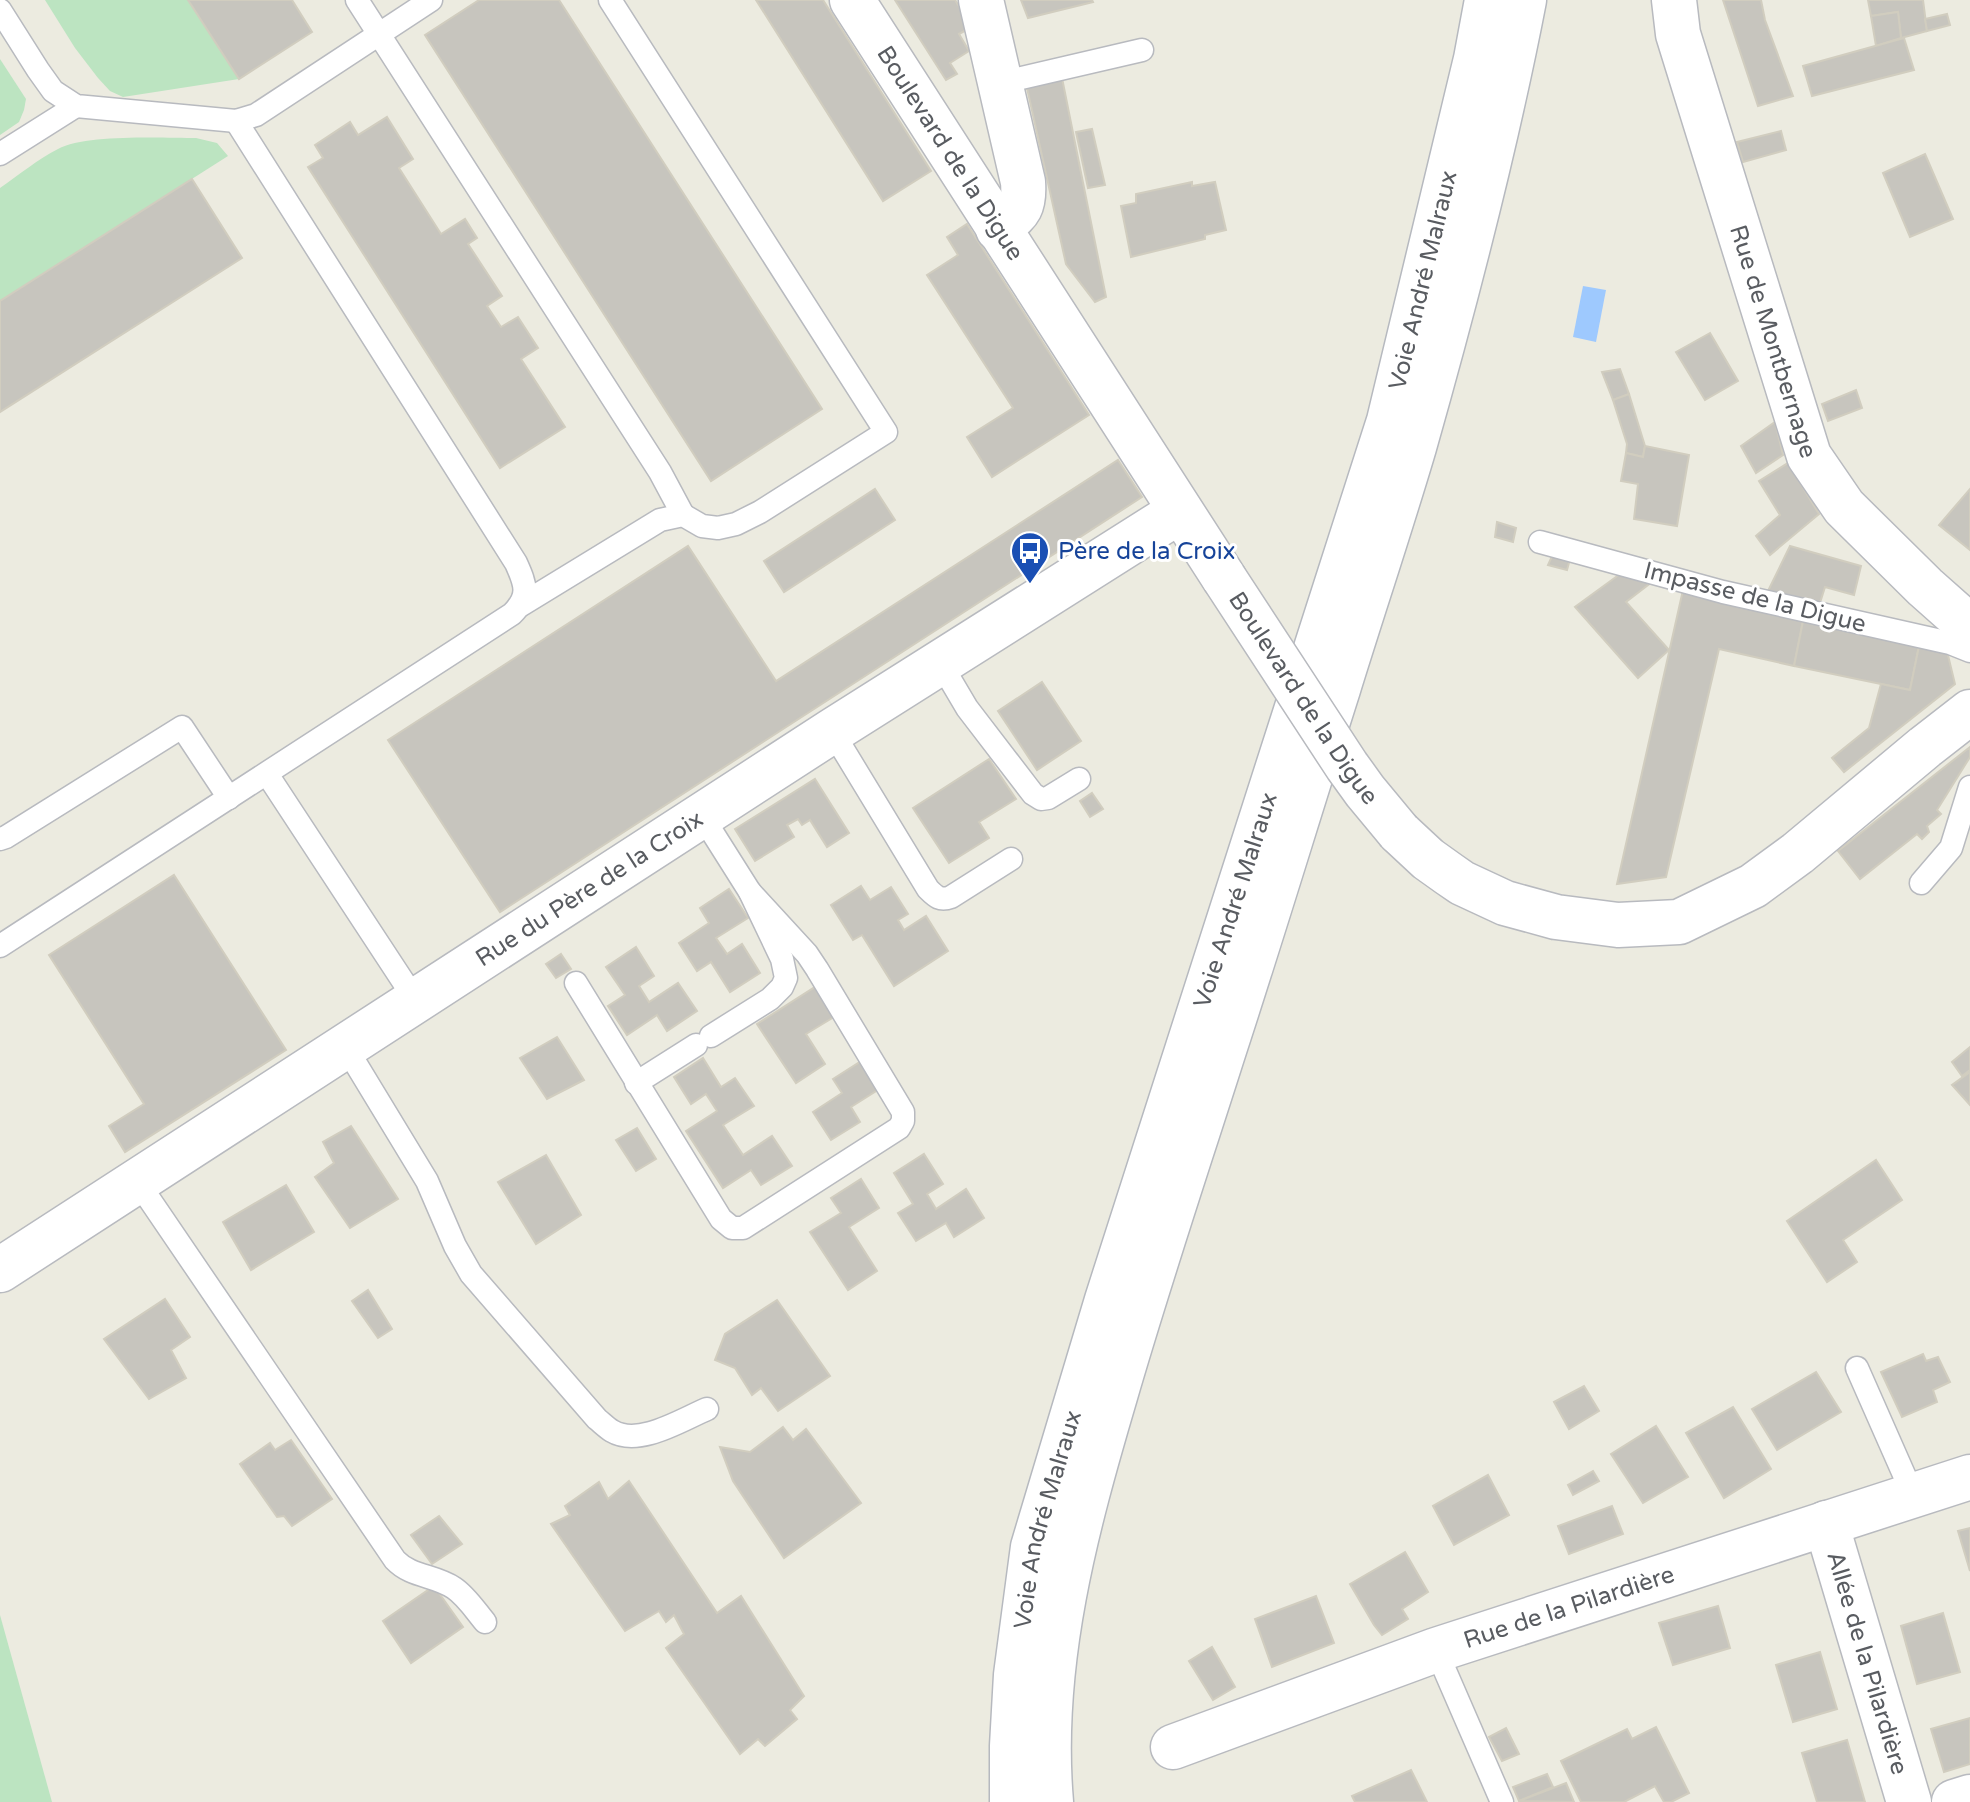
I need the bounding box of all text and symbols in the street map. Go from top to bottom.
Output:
street label: Boulevard de la Digue [870,41,1030,266]
street label: Voie André Malraux [1383,168,1464,393]
street label: Rue de Montbernage [1723,221,1823,461]
bus stop icon: Père de la Croix [1009,530,1051,585]
place label: Père de la Croix [1058,537,1236,566]
street label: Impasse de la Digue [1641,556,1869,639]
street label: Boulevard de la Digue [1222,586,1384,811]
street label: Voie André Malraux [1188,789,1284,1012]
street label: Rue du Père de la Croix [470,804,709,973]
street label: Voie André Malraux [1008,1407,1088,1631]
street label: Allée de la Pilardière [1820,1548,1914,1778]
street label: Rue de la Pilardière [1460,1560,1678,1655]

